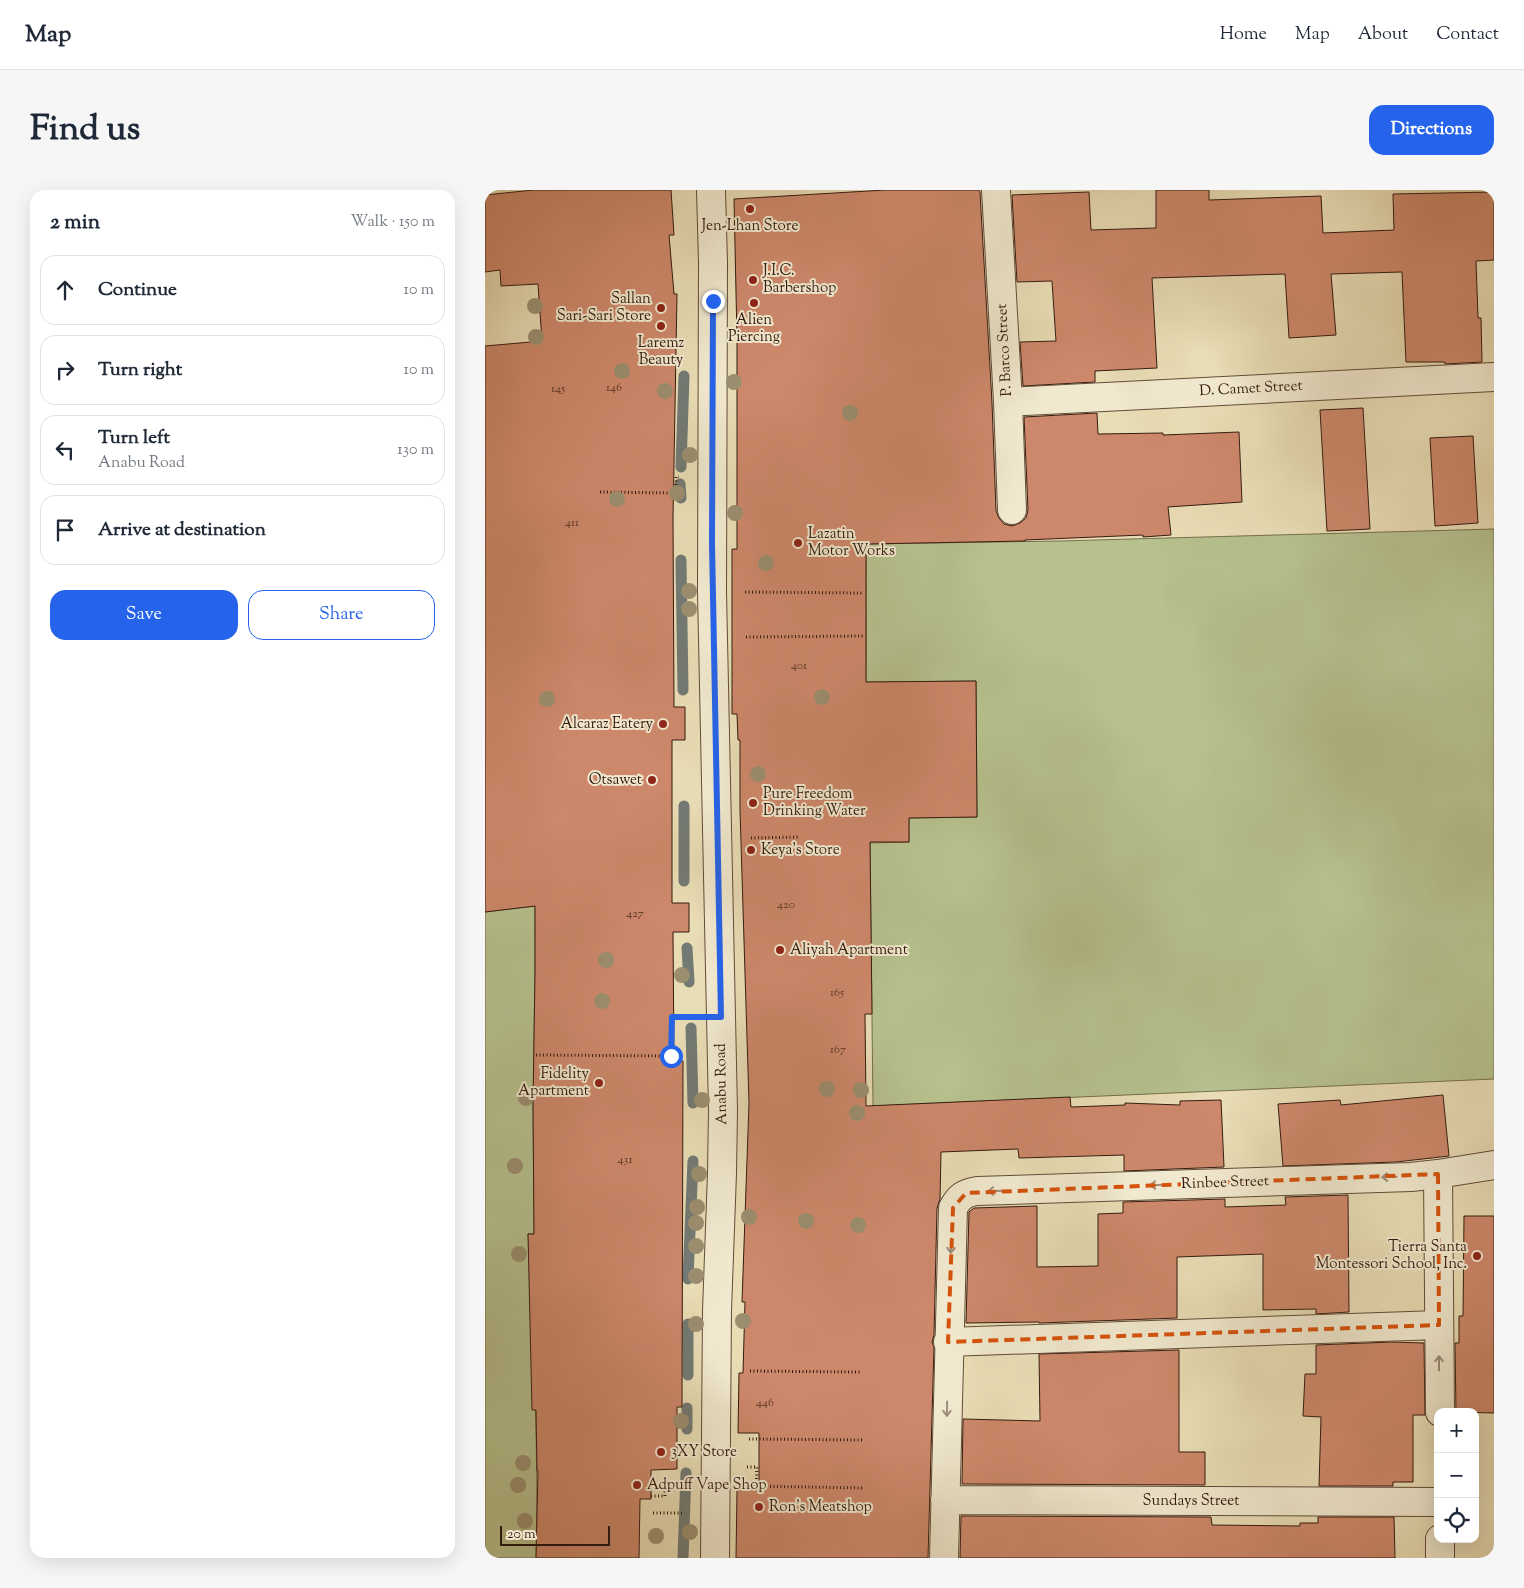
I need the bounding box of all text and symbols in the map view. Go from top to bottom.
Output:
text: Map [25,18,71,52]
text: Home [1220,22,1267,48]
text: Map [1295,22,1330,48]
text: About [1358,22,1408,48]
text: Contact [1436,22,1499,48]
text: Find us [30,105,140,156]
button: Directions [1369,105,1494,155]
marker: Jen-Lhan Store [744,203,756,215]
text: 2 min [50,208,100,238]
text: Walk · 150 m [351,211,435,234]
place label: Jen-Lhan Store [701,216,798,237]
place label: J.I.C. Barbershop [762,261,836,299]
marker: J.I.C. Barbershop [747,274,759,286]
icon: ahead [51,276,79,304]
text: Continue [98,277,177,304]
text: 10 m [404,279,434,302]
place label: Sallan Sari-Sari Store [557,289,651,327]
route end [702,290,725,313]
marker: Alien Piercing [748,297,760,309]
marker: Sallan Sari-Sari Store [655,302,667,314]
street label: P. Barco Street [992,303,1018,397]
place label: Alien Piercing [728,310,780,348]
marker: Laremz Beauty [655,320,667,332]
place label: Laremz Beauty [638,333,685,371]
icon: right [51,356,79,384]
text: Turn right [98,357,182,384]
text: 10 m [404,359,434,382]
street label: D. Camet Street [1199,376,1303,402]
house number: 146 [606,379,622,397]
house number: 145 [551,380,565,398]
text: Turn left [98,425,170,452]
icon: left [51,436,79,464]
text: 130 m [397,439,434,462]
text: Anabu Road [98,452,185,475]
house number: 411 [565,514,579,532]
icon: arrive [51,516,79,544]
text: Arrive at destination [98,517,266,544]
place label: Lazatin Motor Works [808,524,895,562]
marker: Lazatin Motor Works [792,537,804,549]
button: Save [50,590,238,640]
button: Share [248,590,435,640]
house number: 401 [791,657,807,675]
place label: Alcaraz Eatery [561,714,654,735]
marker: Alcaraz Eatery [657,718,669,730]
place label: Otsawet [589,770,642,791]
marker: Otsawet [646,774,658,786]
place label: Pure Freedom Drinking Water [763,784,866,822]
marker: Pure Freedom Drinking Water [747,797,759,809]
place label: Keya's Store [761,840,840,861]
marker: Keya's Store [745,844,757,856]
house number: 420 [777,896,795,914]
house number: 427 [626,905,644,923]
place label: Aliyah Apartment [790,940,908,961]
marker: Aliyah Apartment [774,944,786,956]
house number: 165 [830,984,844,1002]
house number: 167 [830,1041,846,1059]
street label: Anabu Road [711,1043,733,1125]
route start [660,1045,683,1068]
place label: Fidelity Apartment [518,1064,590,1102]
marker: Fidelity Apartment [593,1077,605,1089]
house number: 431 [618,1151,632,1169]
street label: Rinbee Street [1181,1171,1269,1195]
one-way arrow [1382,1173,1398,1182]
one-way arrow [1149,1180,1166,1190]
one-way arrow [987,1186,1003,1195]
place label: Tierra Santa Montessori School, Inc. [1316,1237,1467,1275]
one-way arrow [946,1238,956,1254]
marker: Tierra Santa Montessori School, Inc. [1471,1250,1483,1262]
one-way arrow [1434,1355,1444,1372]
house number: 446 [756,1394,774,1412]
one-way arrow [942,1400,952,1417]
map controls [1434,1408,1479,1543]
button: + [1434,1408,1479,1453]
place label: 3XY Store [671,1442,737,1463]
marker: 3XY Store [655,1446,667,1458]
button: − [1434,1453,1479,1498]
place label: Adpuff Vape Shop [647,1475,767,1496]
marker: Adpuff Vape Shop [631,1479,643,1491]
street label: Sundays Street [1143,1491,1239,1512]
place label: Ron's Meatshop [769,1497,872,1518]
button: locate [1434,1498,1479,1543]
marker: Ron's Meatshop [753,1501,765,1513]
scale bar [500,1523,610,1546]
text: 20 m [507,1525,536,1545]

